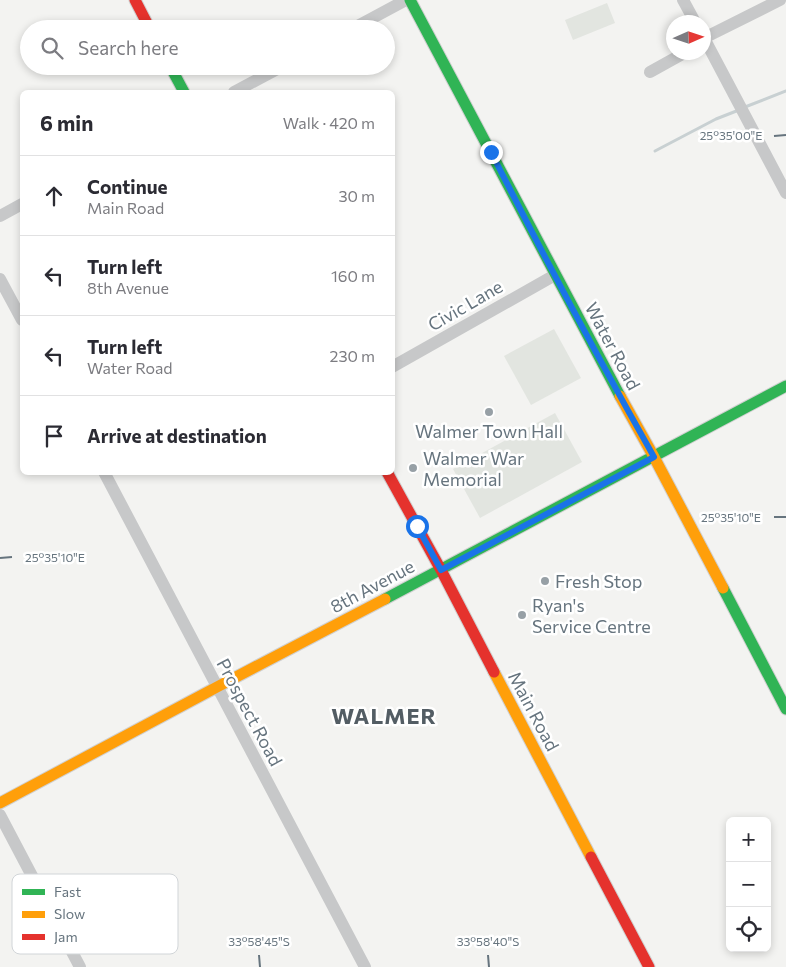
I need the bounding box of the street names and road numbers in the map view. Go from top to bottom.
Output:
street label: Civic Lane [424,275,506,335]
street label: Water Road [581,298,645,394]
street label: 8th Avenue [326,555,418,617]
street label: Prospect Road [212,654,288,770]
street label: Main Road [504,667,564,755]

